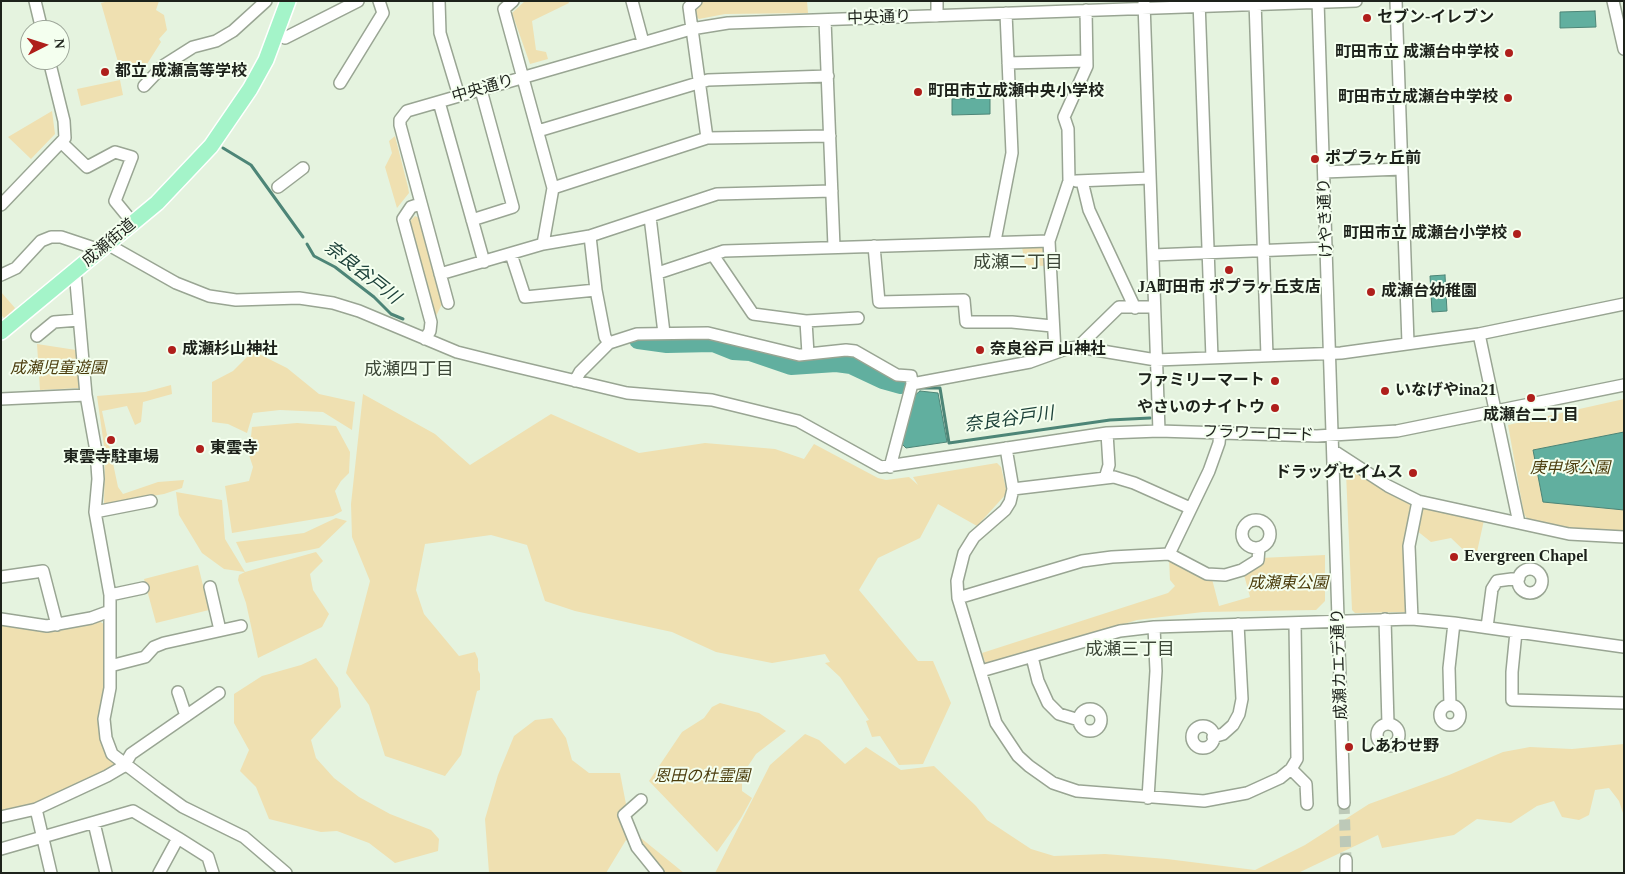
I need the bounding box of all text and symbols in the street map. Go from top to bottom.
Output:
street label: 中央通り [847,7,911,29]
place label: セブン-イレブン [1377,8,1494,28]
marker: セブン-イレブン [1361,12,1373,24]
north arrow [20,20,70,70]
text: N [52,38,67,49]
place label: 町田市立 成瀬台中学校 [1335,43,1499,63]
marker: 町田市立 成瀬台中学校 [1503,47,1515,59]
place label: 都立 成瀬高等学校 [115,62,247,82]
marker: 都立 成瀬高等学校 [99,66,111,78]
street label: 中央通り [450,71,516,107]
place label: 町田市立成瀬中央小学校 [928,82,1104,102]
marker: 町田市立成瀬中央小学校 [912,86,924,98]
place label: 町田市立成瀬台中学校 [1338,88,1498,108]
marker: 町田市立成瀬台中学校 [1502,92,1514,104]
place label: ポプラヶ丘前 [1325,149,1421,169]
marker: ポプラヶ丘前 [1309,153,1321,165]
street label: けやき通り [1315,178,1337,258]
street label: 成瀬街道 [78,215,140,271]
place label: 町田市立 成瀬台小学校 [1343,224,1507,244]
marker: 町田市立 成瀬台小学校 [1511,228,1523,240]
water label: 奈良谷戸川 [320,237,404,309]
district label: 成瀬二丁目 [973,252,1063,274]
marker: JA町田市 ポプラヶ丘支店 [1223,264,1235,276]
place label: JA町田市 ポプラヶ丘支店 [1137,278,1321,298]
place label: 成瀬台幼稚園 [1381,282,1477,302]
marker: 成瀬台幼稚園 [1365,286,1377,298]
place label: 成瀬杉山神社 [182,340,278,360]
place label: 奈良谷戸 山神社 [990,340,1106,360]
marker: 成瀬杉山神社 [166,344,178,356]
marker: 奈良谷戸 山神社 [974,344,986,356]
park label: 成瀬児童遊園 [10,359,106,379]
district label: 成瀬四丁目 [364,359,454,381]
place label: ファミリーマート [1137,371,1265,391]
marker: ファミリーマート [1269,375,1281,387]
place label: いなげやina21 [1395,381,1496,401]
marker: いなげやina21 [1379,385,1391,397]
marker: 成瀬台二丁目 [1525,392,1537,404]
place label: やさいのナイトウ [1137,398,1265,418]
marker: やさいのナイトウ [1269,402,1281,414]
water label: 奈良谷戸川 [963,403,1055,437]
place label: 成瀬台二丁目 [1483,406,1579,426]
street label: フラワーロード [1202,422,1314,446]
marker: 東雲寺駐車場 [105,434,117,446]
place label: 東雲寺 [210,439,258,459]
marker: 東雲寺 [194,443,206,455]
place label: 東雲寺駐車場 [63,448,159,468]
park label: 庚申塚公園 [1530,459,1610,479]
place label: ドラッグセイムス [1275,463,1403,483]
marker: ドラッグセイムス [1407,467,1419,479]
place label: Evergreen Chapel [1464,547,1588,567]
marker: Evergreen Chapel [1448,551,1460,563]
park label: 成瀬東公園 [1248,574,1328,594]
street label: 成瀬カエデ通り [1328,608,1352,720]
district label: 成瀬三丁目 [1085,639,1175,661]
place label: しあわせ野 [1359,737,1439,757]
marker: しあわせ野 [1343,741,1355,753]
park label: 恩田の杜霊園 [654,767,750,787]

